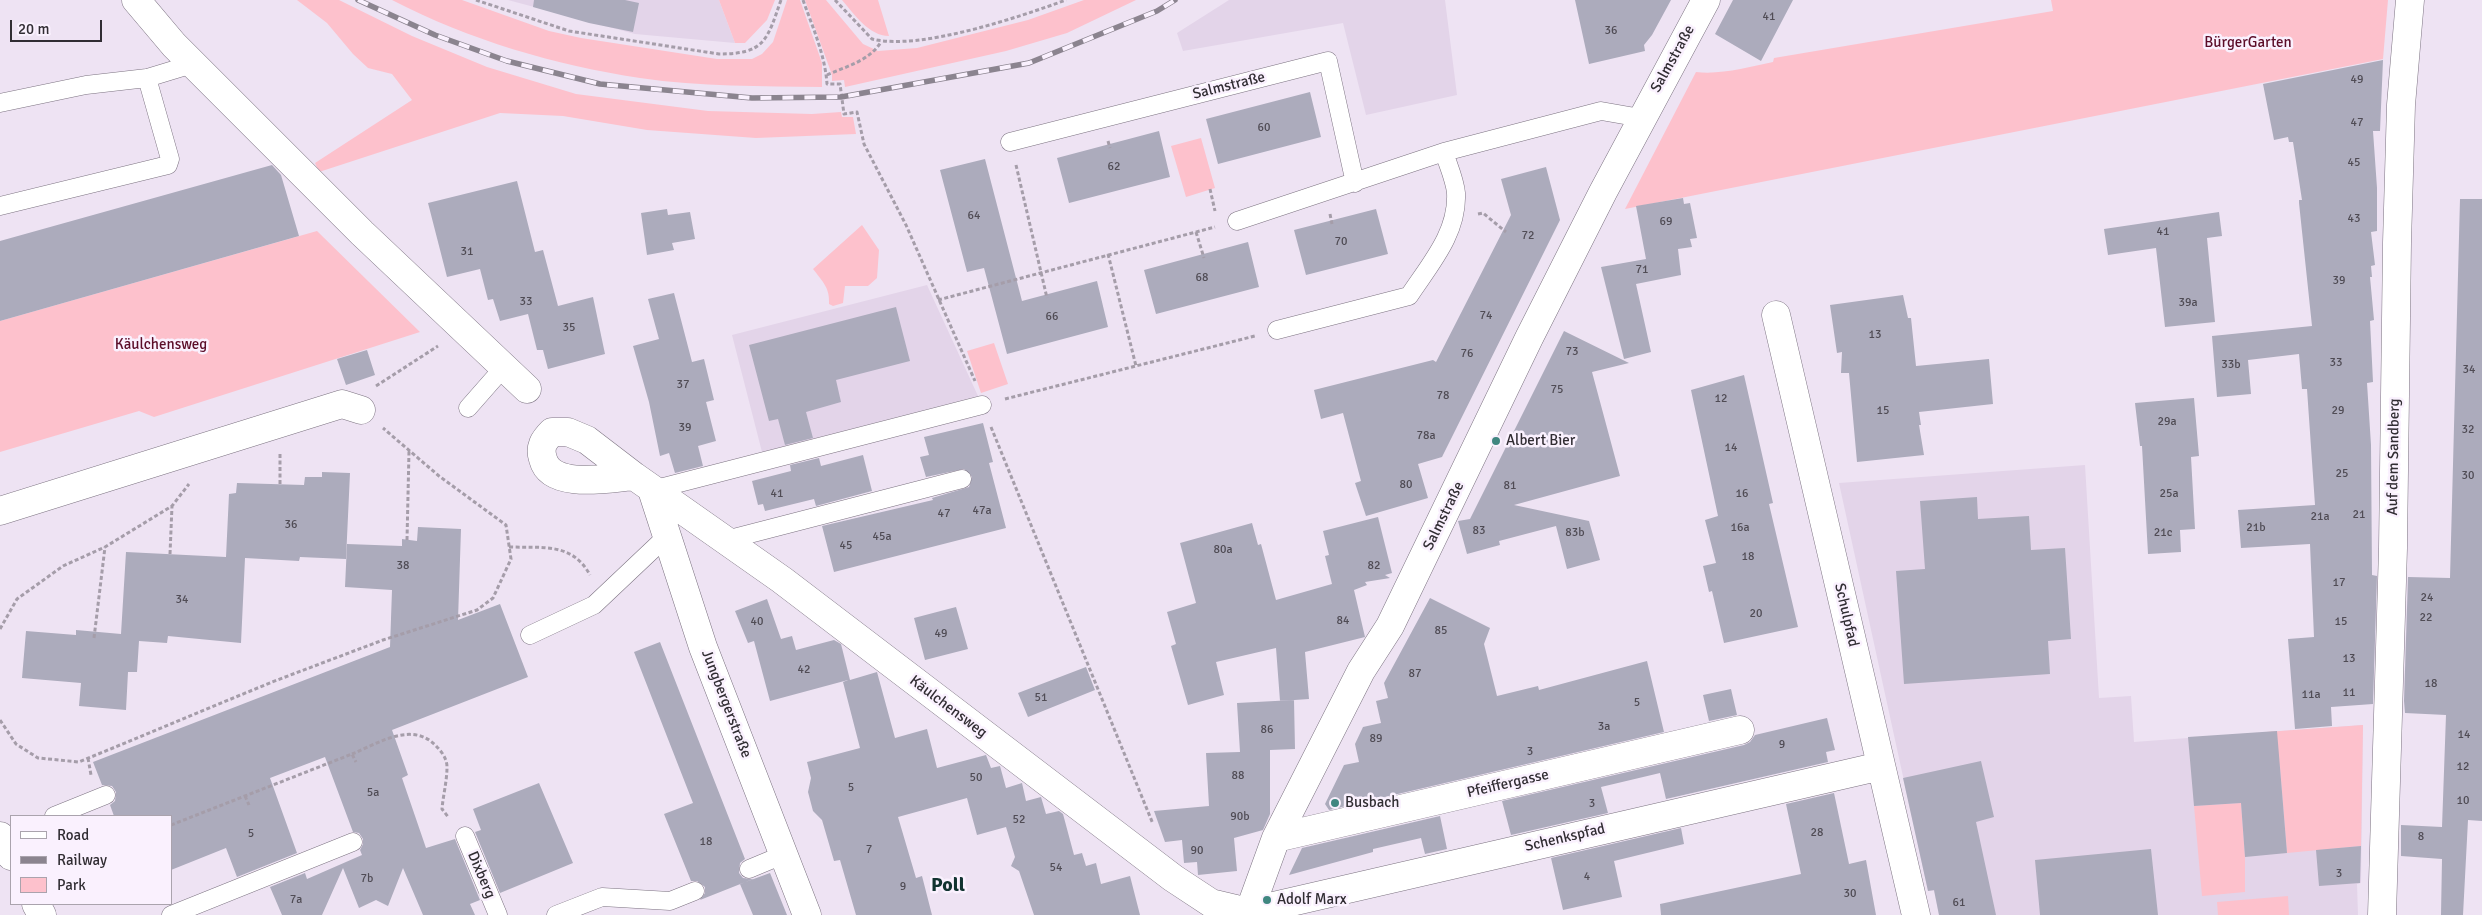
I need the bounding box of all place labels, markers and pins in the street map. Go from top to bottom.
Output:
place label: Albert Bier [1506,432,1575,450]
marker: Albert Bier [1490,435,1502,447]
place label: Busbach [1345,794,1400,812]
marker: Busbach [1329,797,1341,809]
place label: Adolf Marx [1277,891,1347,909]
marker: Adolf Marx [1261,894,1273,906]

